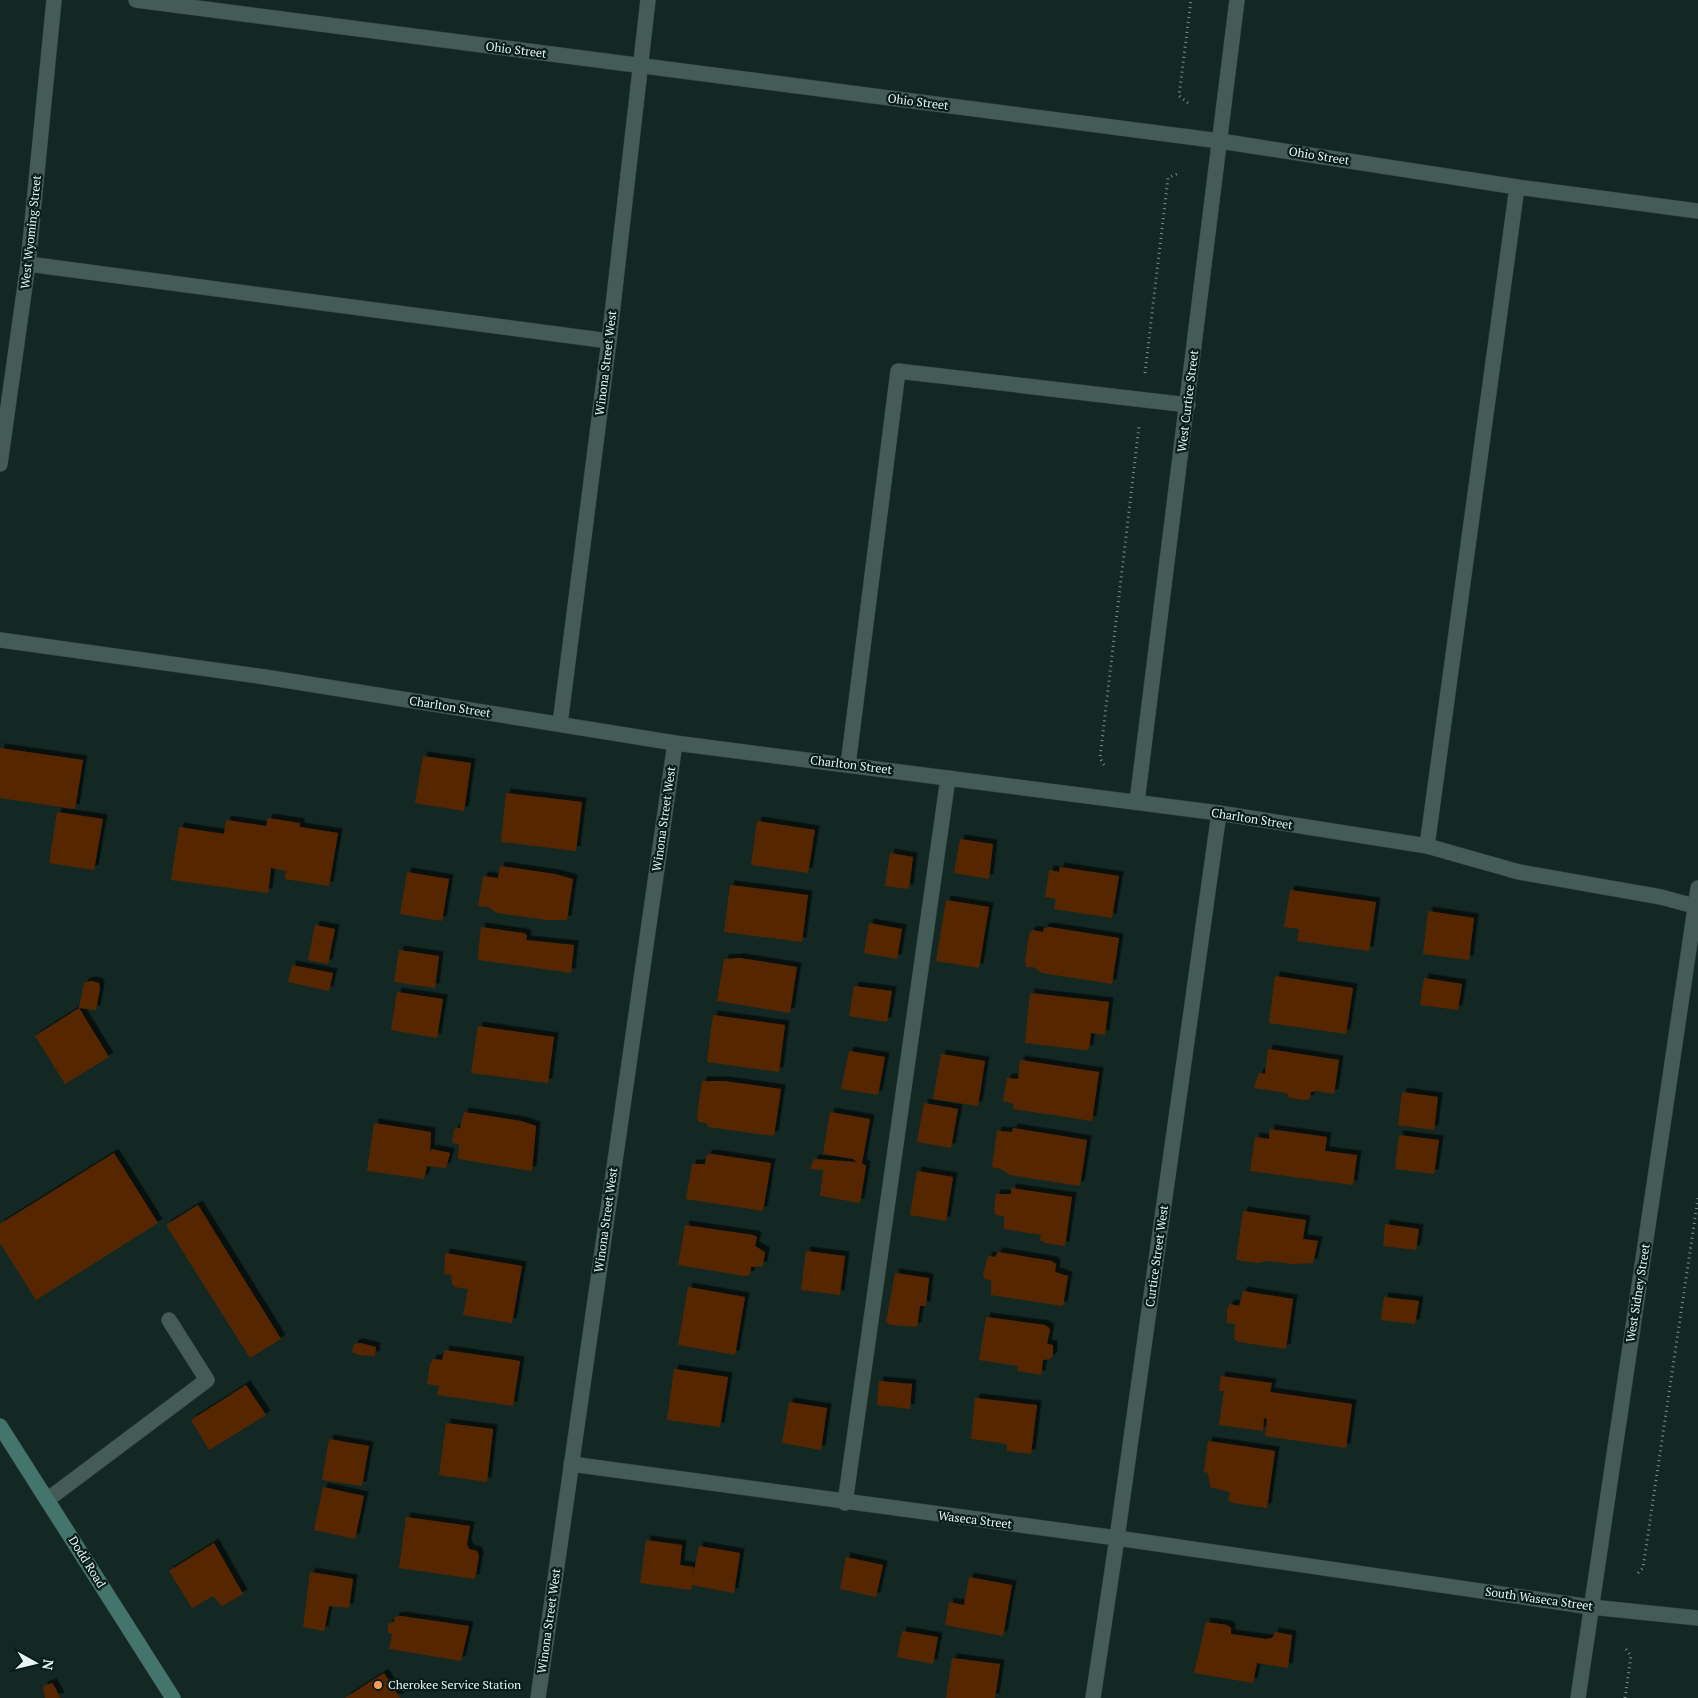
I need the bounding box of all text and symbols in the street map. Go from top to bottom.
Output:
street label: Ohio Street [485,38,548,61]
street label: Ohio Street [887,90,950,113]
street label: Ohio Street [1288,143,1351,168]
street label: West Wyoming Street [17,174,44,290]
street label: Winona Street West [592,309,619,416]
street label: West Curtice Street [1174,349,1201,453]
street label: Charlton Street [408,693,492,720]
street label: Charlton Street [809,752,893,777]
street label: Winona Street West [649,765,678,872]
street label: Charlton Street [1210,805,1294,832]
street label: Winona Street West [591,1166,620,1273]
street label: Curtice Street West [1142,1204,1171,1308]
street label: West Sidney Street [1622,1242,1653,1343]
street label: Waseca Street [937,1508,1013,1532]
street label: Dodd Road [66,1533,109,1591]
street label: Winona Street West [534,1567,563,1674]
street label: South Waseca Street [1484,1584,1594,1614]
north arrow [10,1638,60,1688]
text: N [38,1658,59,1672]
place label: Cherokee Service Station [388,1677,521,1692]
marker: Cherokee Service Station [372,1679,384,1691]

